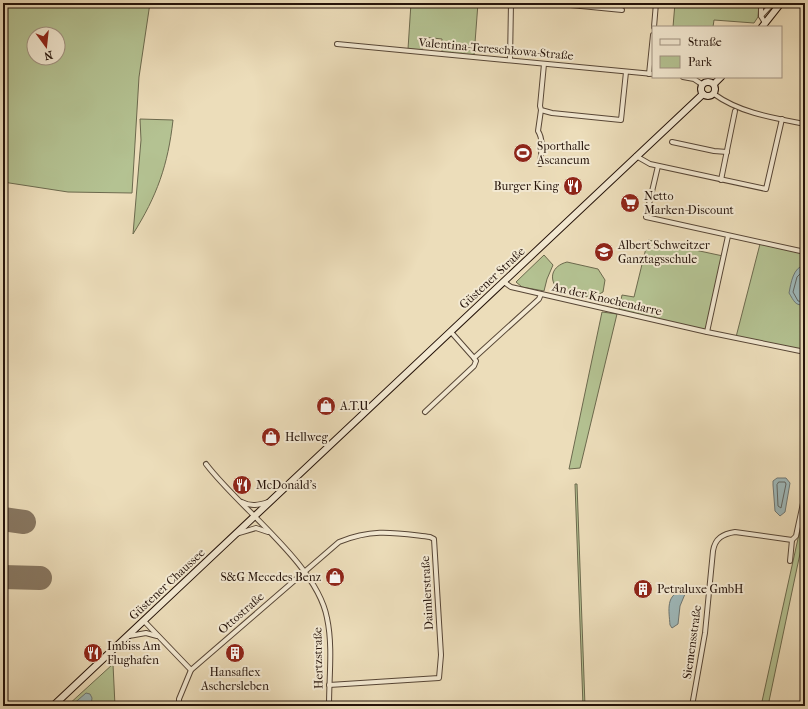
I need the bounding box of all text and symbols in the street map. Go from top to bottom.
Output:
north arrow [26,26,66,66]
legend [652,26,782,78]
street label: Valentina-Tereschkowa-Straße [417,35,574,63]
text: Straße [688,35,722,49]
text: N [42,48,54,63]
text: Park [688,55,713,69]
place label: Sporthalle Ascaneum [536,139,590,167]
sports icon: Sporthalle Ascaneum [512,142,534,164]
restaurant icon: Burger King [562,175,584,197]
place label: Burger King [494,179,560,193]
place label: Netto Marken-Discount [644,189,735,217]
supermarket icon: Netto Marken-Discount [619,192,641,214]
place label: Albert Schweitzer Ganztagsschule [617,238,711,266]
school or university icon: Albert Schweitzer Ganztagsschule [593,241,615,263]
street label: Güstener Straße [456,244,528,312]
street label: An der Knochendarre [550,279,663,318]
shop icon: A.T.U [315,395,337,417]
place label: A.T.U [339,399,369,413]
shop icon: Hellweg [260,426,282,448]
place label: Hellweg [285,430,328,444]
restaurant icon: McDonald's [231,474,253,496]
place label: McDonald's [256,478,317,492]
street label: Güstener Chaussee [126,545,208,623]
street label: Daimlerstraße [418,555,436,631]
shop icon: S&G Mecedes Benz [324,566,346,588]
place label: S&G Mecedes Benz [220,570,322,584]
building icon: Petraluxe GmbH [632,578,654,600]
place label: Petraluxe GmbH [657,582,744,596]
street label: Ottostraße [215,589,267,637]
street label: Siemensstraße [680,604,704,680]
street label: Hertzstraße [310,627,326,689]
place label: Imbiss Am Flughafen [107,639,161,667]
restaurant icon: Imbiss Am Flughafen [82,642,104,664]
building icon: Hansaflex Aschersleben [224,642,246,664]
place label: Hansaflex Aschersleben [200,665,269,693]

